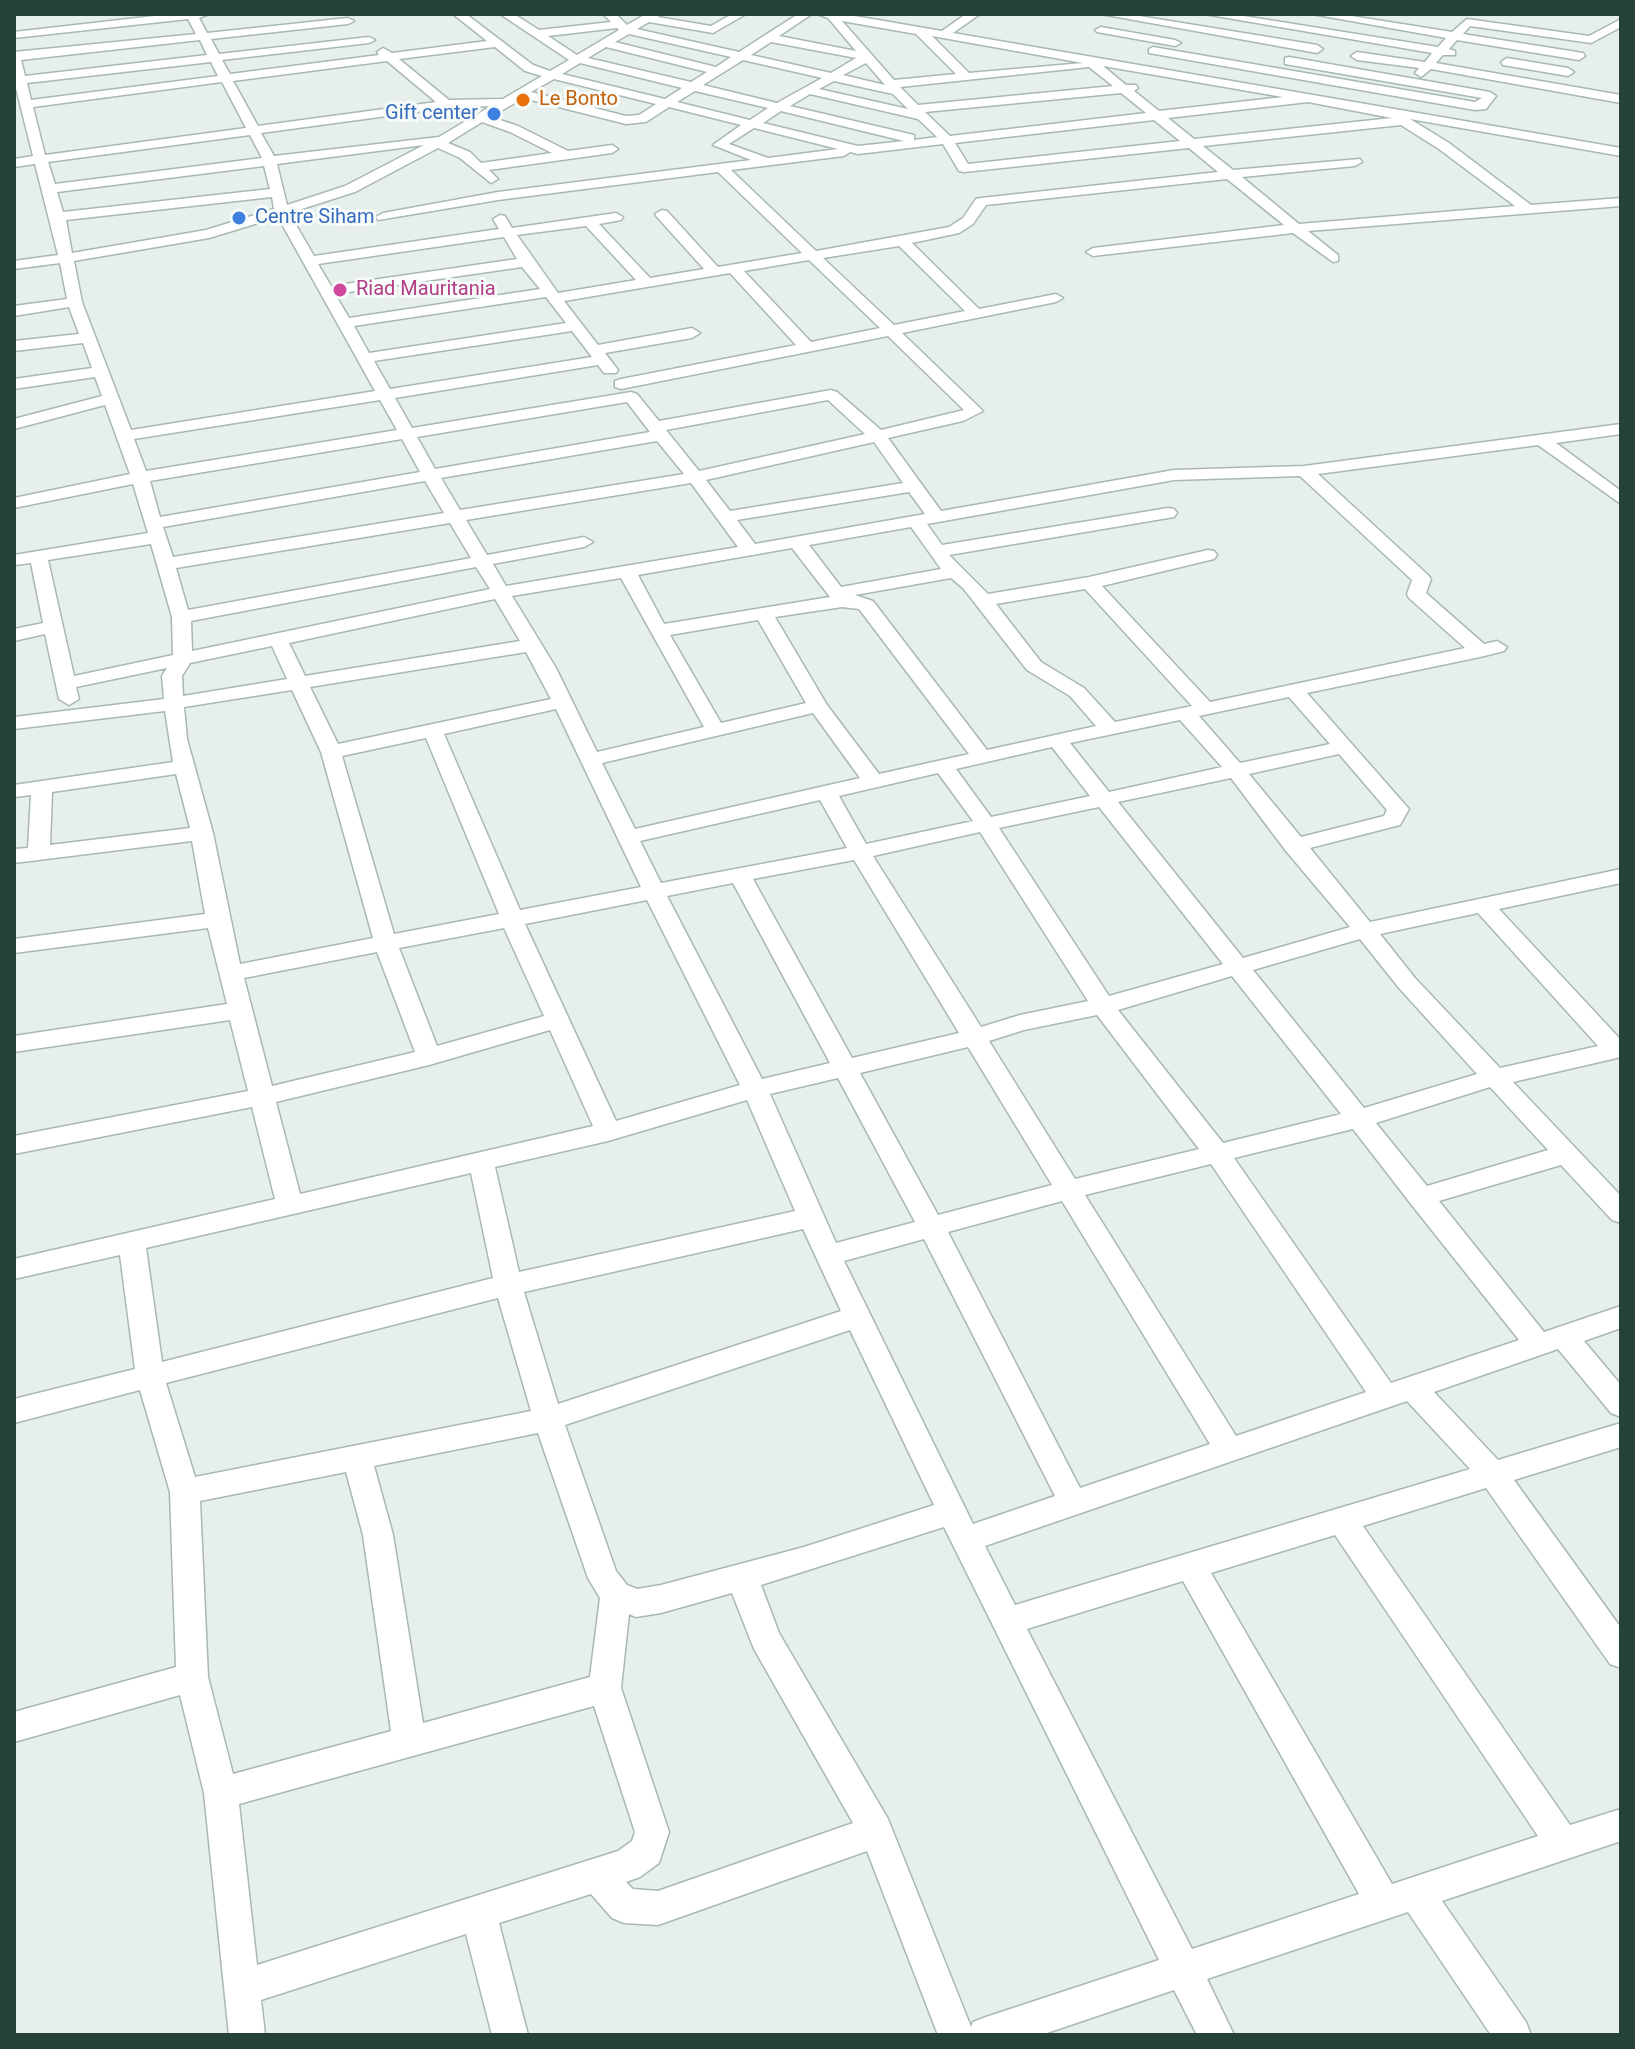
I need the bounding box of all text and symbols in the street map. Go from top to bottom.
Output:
place label: Le Bonto [539,88,618,112]
marker: Le Bonto [514,91,532,109]
place label: Gift center [385,102,478,126]
marker: Gift center [485,105,503,123]
place label: Centre Siham [255,206,375,230]
marker: Centre Siham [230,209,248,227]
place label: Riad Mauritania [356,278,496,302]
marker: Riad Mauritania [331,281,349,299]

